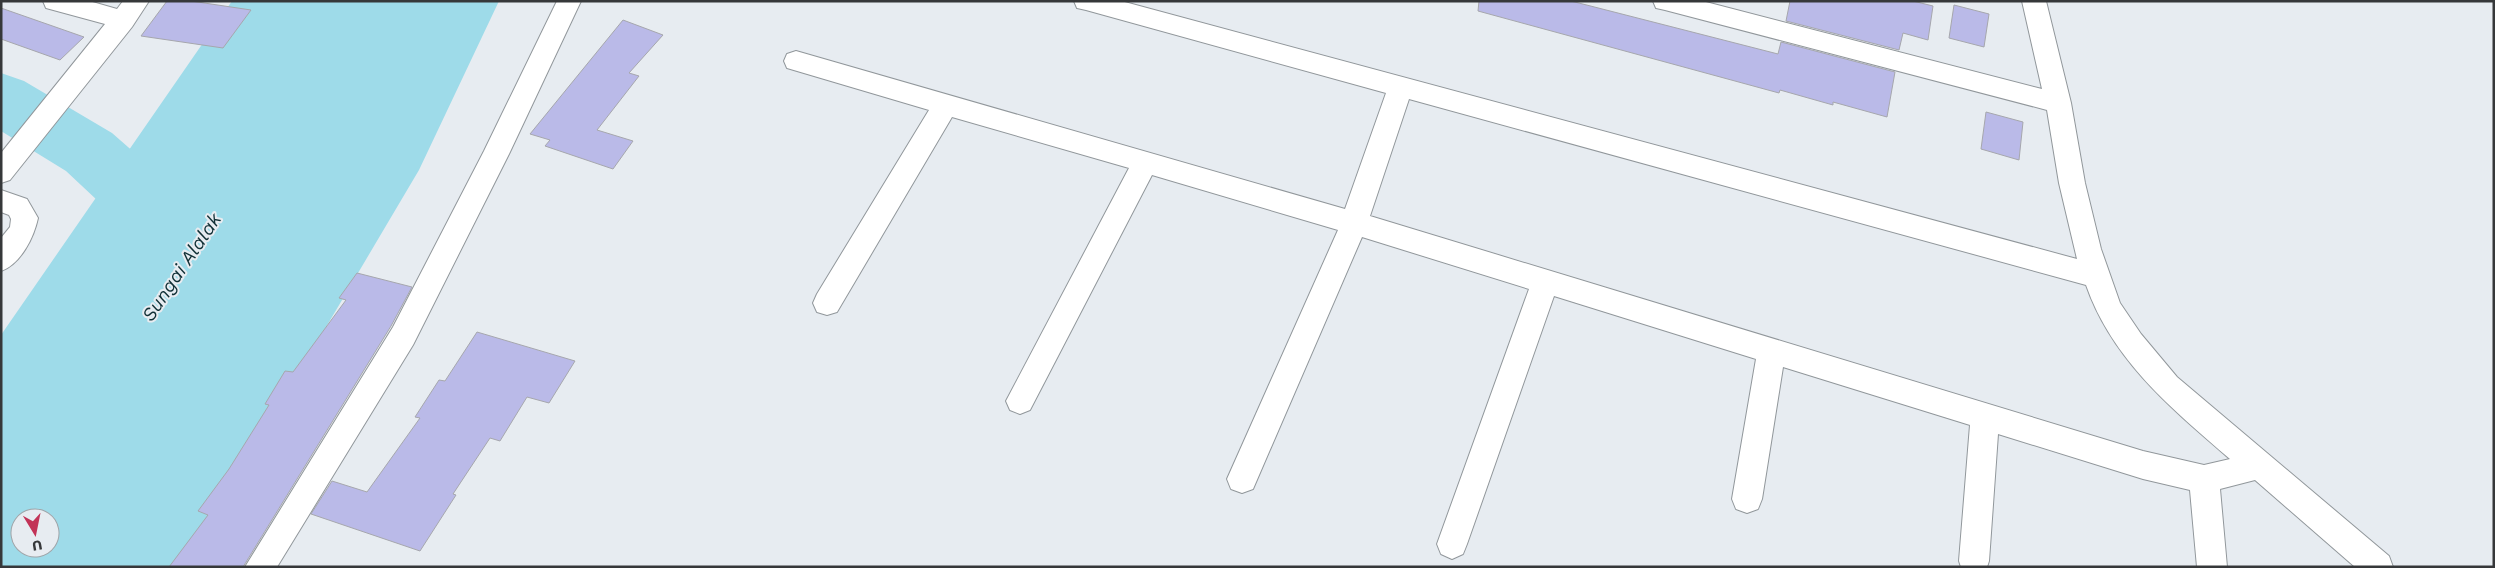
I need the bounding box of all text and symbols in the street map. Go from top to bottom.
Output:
water label: Sungai Alalak [137,208,226,326]
north arrow [10,508,60,558]
text: U [31,537,44,555]

